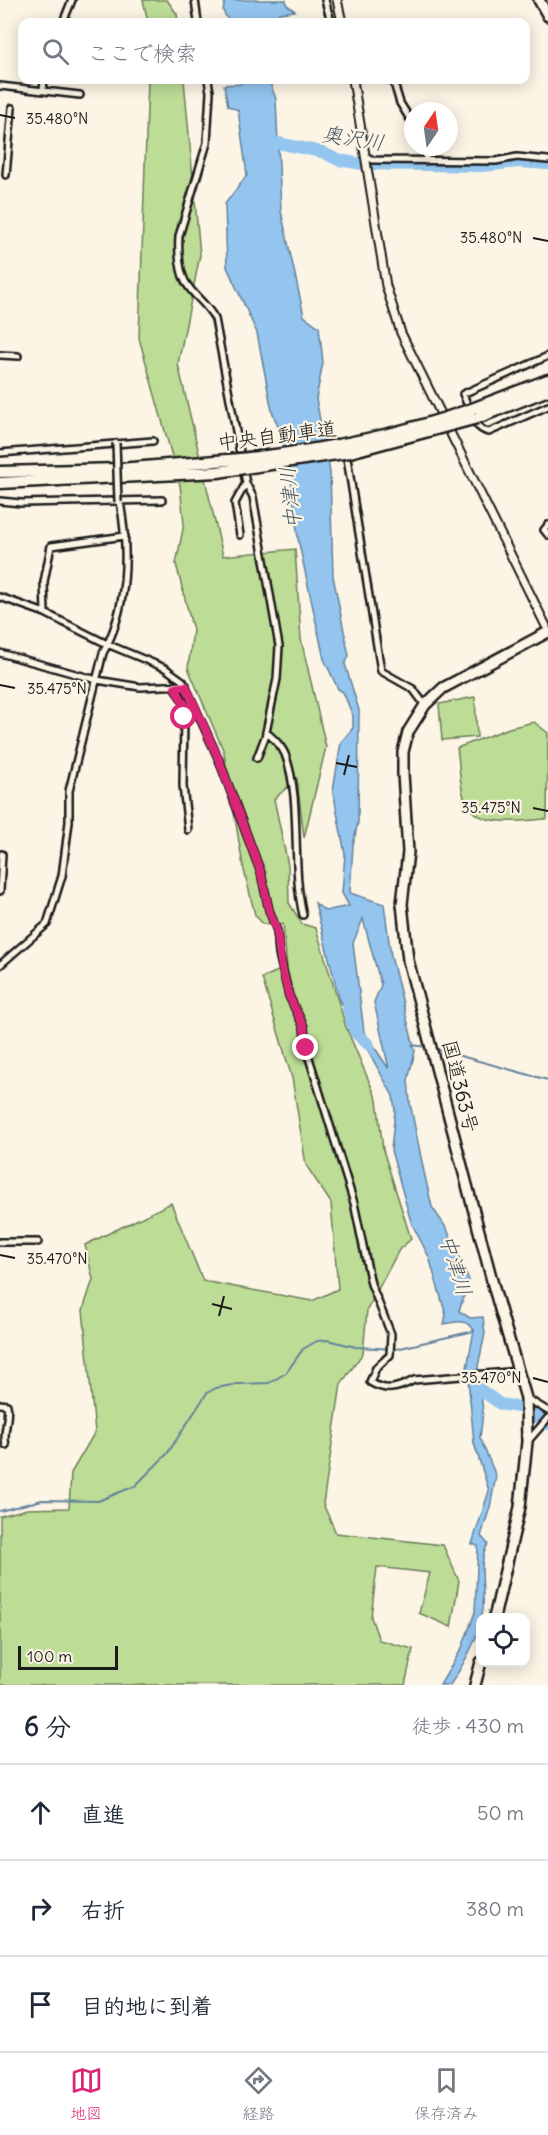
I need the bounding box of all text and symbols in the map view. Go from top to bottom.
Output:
search box [18,18,530,84]
icon: search [39,35,72,68]
text: ここで検索 [87,39,197,67]
north arrow [404,102,458,156]
text: 35.480°N [26,109,88,128]
water label: 奥沢川 [320,120,386,156]
text: 35.480°N [460,228,522,247]
street label: 中央自動車道 [216,415,338,455]
water label: 中津川 [273,465,307,531]
text: 35.475°N [27,679,87,698]
route start [170,703,196,729]
text: 35.475°N [461,798,521,817]
route end [292,1034,318,1060]
street label: 国道363号 [437,1037,485,1135]
water label: 中津川 [434,1231,478,1299]
text: 35.470°N [26,1249,88,1268]
text: 35.470°N [460,1368,522,1387]
map controls [476,1613,530,1667]
button: locate [476,1613,530,1667]
scale bar [18,1643,118,1670]
text: 100 m [27,1646,72,1666]
text: 6 分 [24,1710,71,1743]
text: 徒歩 · 430 m [412,1713,524,1738]
icon: ahead [24,1796,57,1829]
text: 直進 [81,1800,125,1828]
text: 50 m [477,1800,524,1825]
icon: right [24,1892,57,1925]
text: 右折 [81,1896,125,1924]
text: 380 m [466,1896,524,1921]
icon: arrive [24,1988,57,2021]
text: 目的地に到着 [81,1992,213,2020]
tab: 地図 [70,2064,103,2124]
tab: 経路 [242,2064,275,2124]
tab: 保存済み [414,2064,478,2124]

